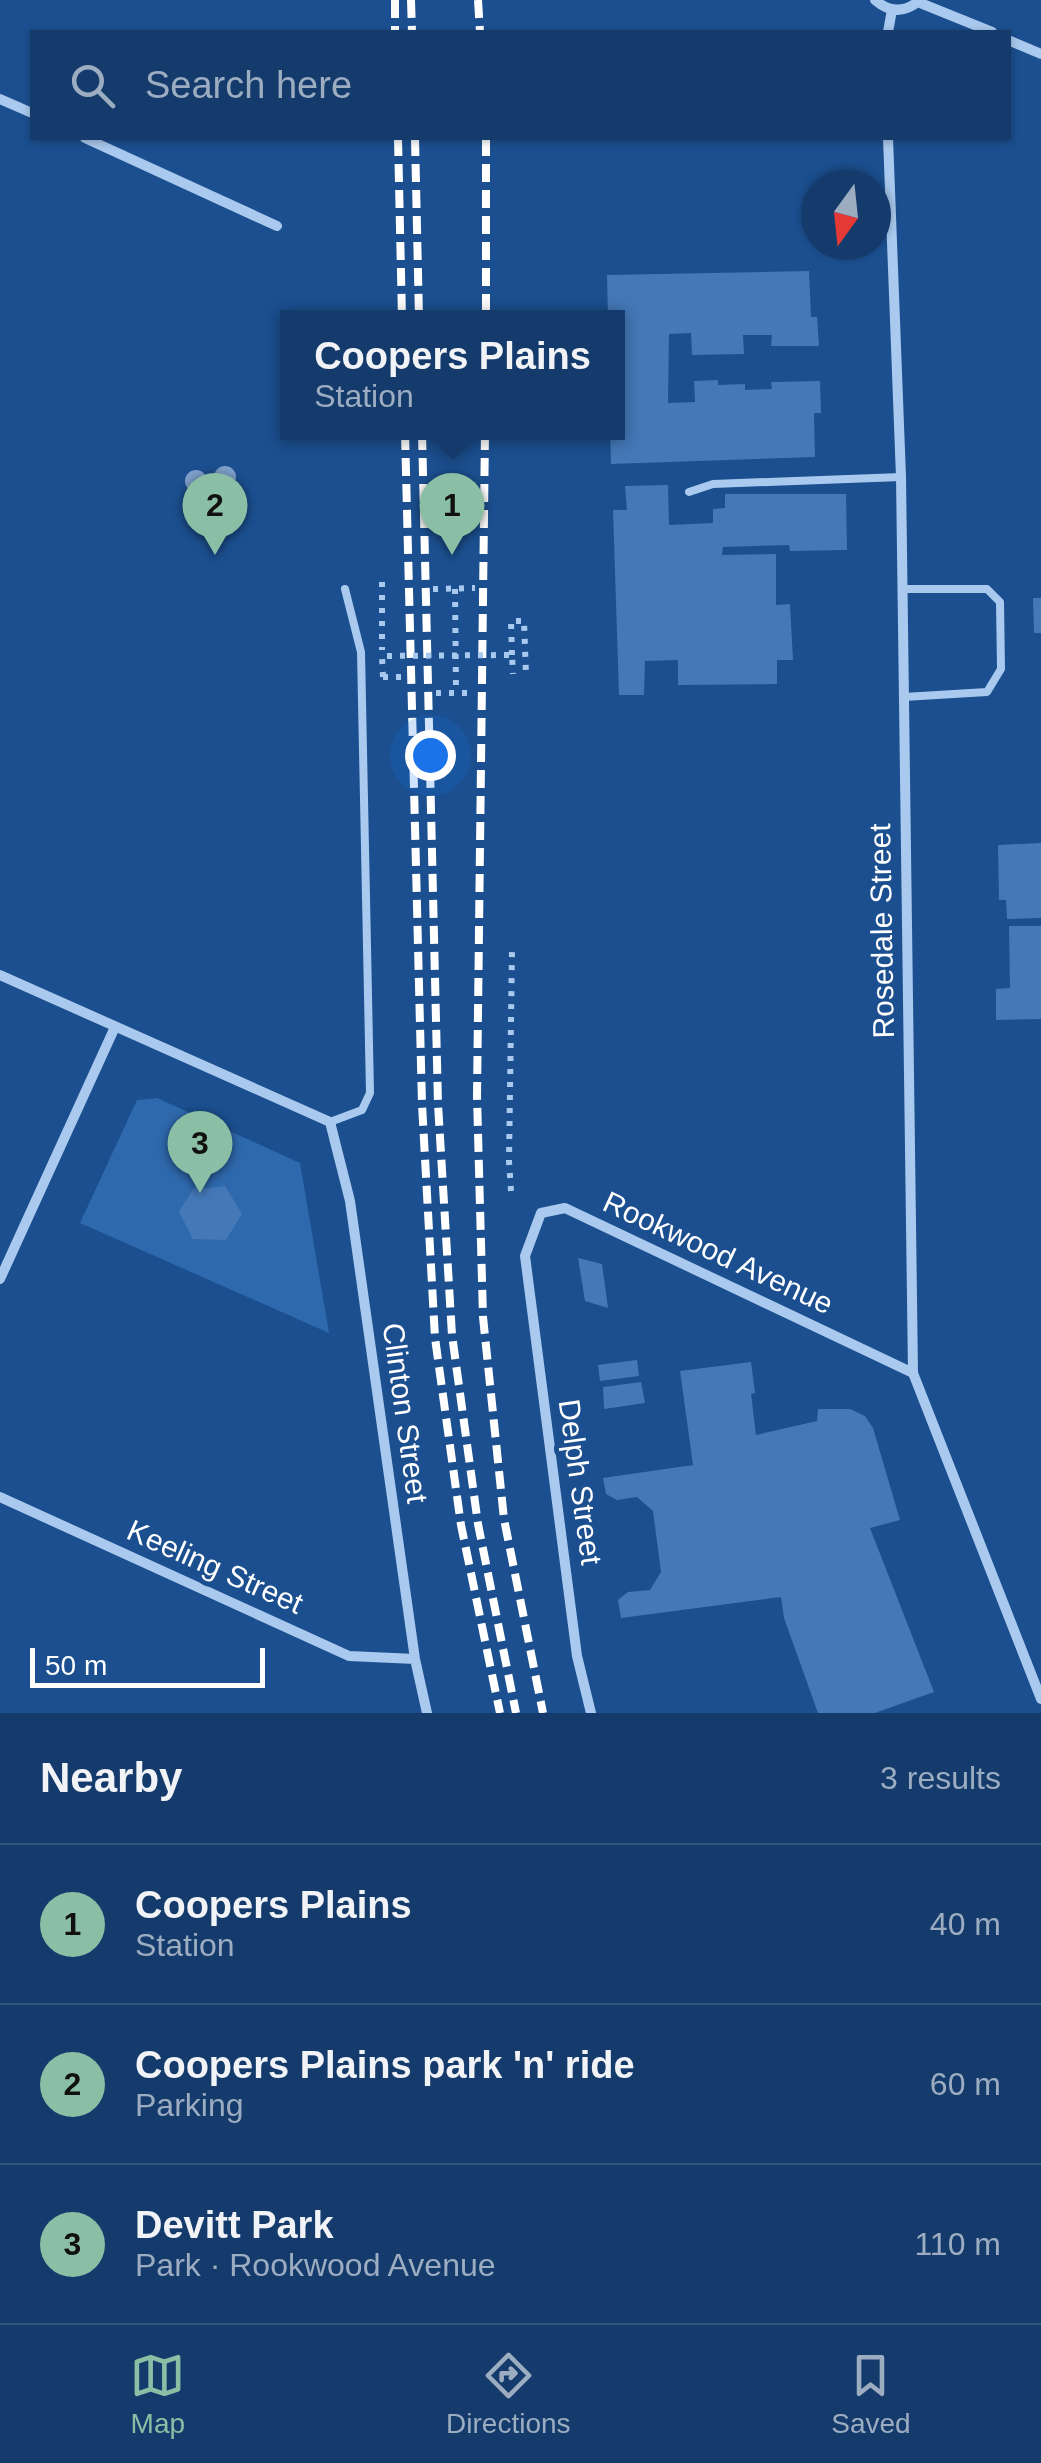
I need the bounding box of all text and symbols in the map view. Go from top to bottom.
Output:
search box [30,30,1011,140]
icon: search [65,58,120,113]
text: Search here [145,64,352,106]
north arrow [801,170,891,260]
popup [280,310,625,440]
text: Coopers Plains [314,335,591,377]
text: Station [314,378,414,414]
pin: 2 [182,472,248,555]
pin: 1 [420,472,484,555]
your location [405,730,456,781]
street label: Rosedale Street [863,823,900,1039]
pin: 3 [168,1110,232,1193]
street label: Rookwood Avenue [598,1185,838,1320]
street label: Clinton Street [377,1321,435,1506]
street label: Delph Street [553,1397,609,1567]
street label: Keeling Street [122,1513,309,1620]
scale bar [30,1643,265,1688]
text: 50 m [45,1650,107,1681]
text: Nearby [40,1754,182,1801]
text: 3 results [880,1760,1001,1796]
text: Coopers Plains [135,1884,412,1926]
text: 1 [64,1906,81,1942]
text: 40 m [930,1906,1001,1942]
text: Station [135,1927,235,1963]
text: Coopers Plains park 'n' ride [135,2044,635,2086]
text: 2 [64,2066,81,2102]
text: 60 m [930,2066,1001,2102]
text: Parking [135,2087,244,2123]
text: Devitt Park [135,2204,334,2246]
text: 3 [64,2226,81,2262]
text: 110 m [914,2226,1001,2262]
text: Park · Rookwood Avenue [135,2247,496,2283]
tab: Map [130,2348,185,2440]
tab: Directions [446,2348,571,2440]
tab: Saved [831,2348,911,2440]

